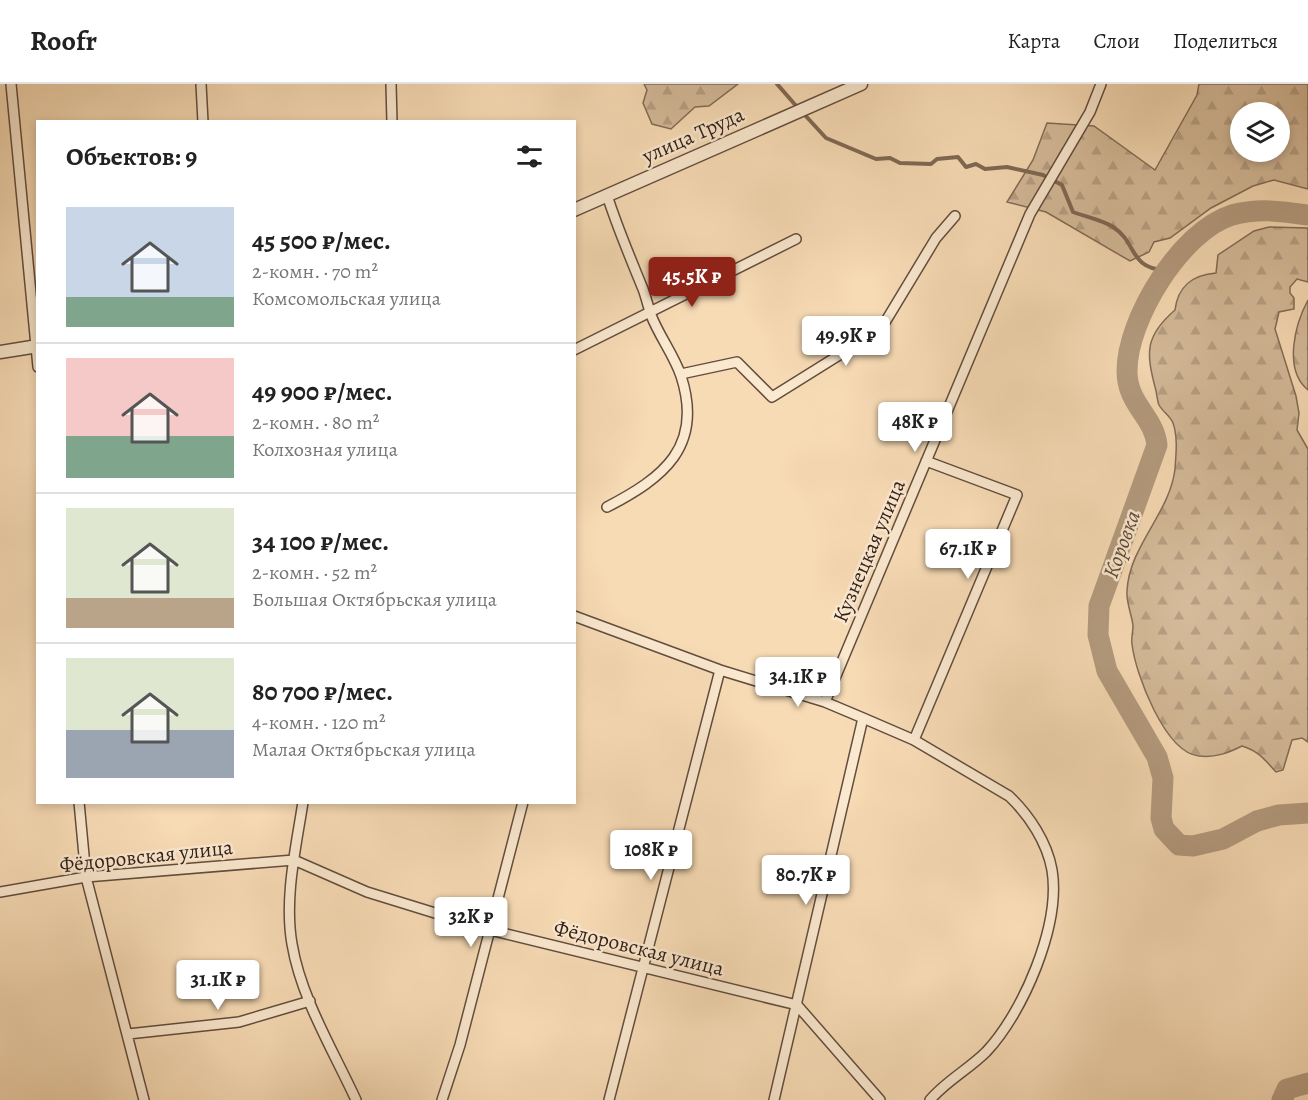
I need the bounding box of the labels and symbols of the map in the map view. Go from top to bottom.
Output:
street label: улица Труда [637,100,749,170]
pin: 45.5K ₽ [637,257,747,308]
pin: 49.9K ₽ [791,316,901,367]
pin: 48K ₽ [873,402,957,453]
street label: Кузнецкая улица [826,475,912,627]
water label: Коровка [1096,506,1148,582]
pin: 67.1K ₽ [913,529,1023,580]
pin: 34.1K ₽ [743,657,853,708]
pin: 108K ₽ [602,830,700,881]
street label: Фёдоровская улица [58,833,234,879]
pin: 80.7K ₽ [751,855,861,906]
pin: 32K ₽ [429,897,513,948]
street label: Фёдоровская улица [551,913,727,983]
pin: 31.1K ₽ [163,960,273,1011]

